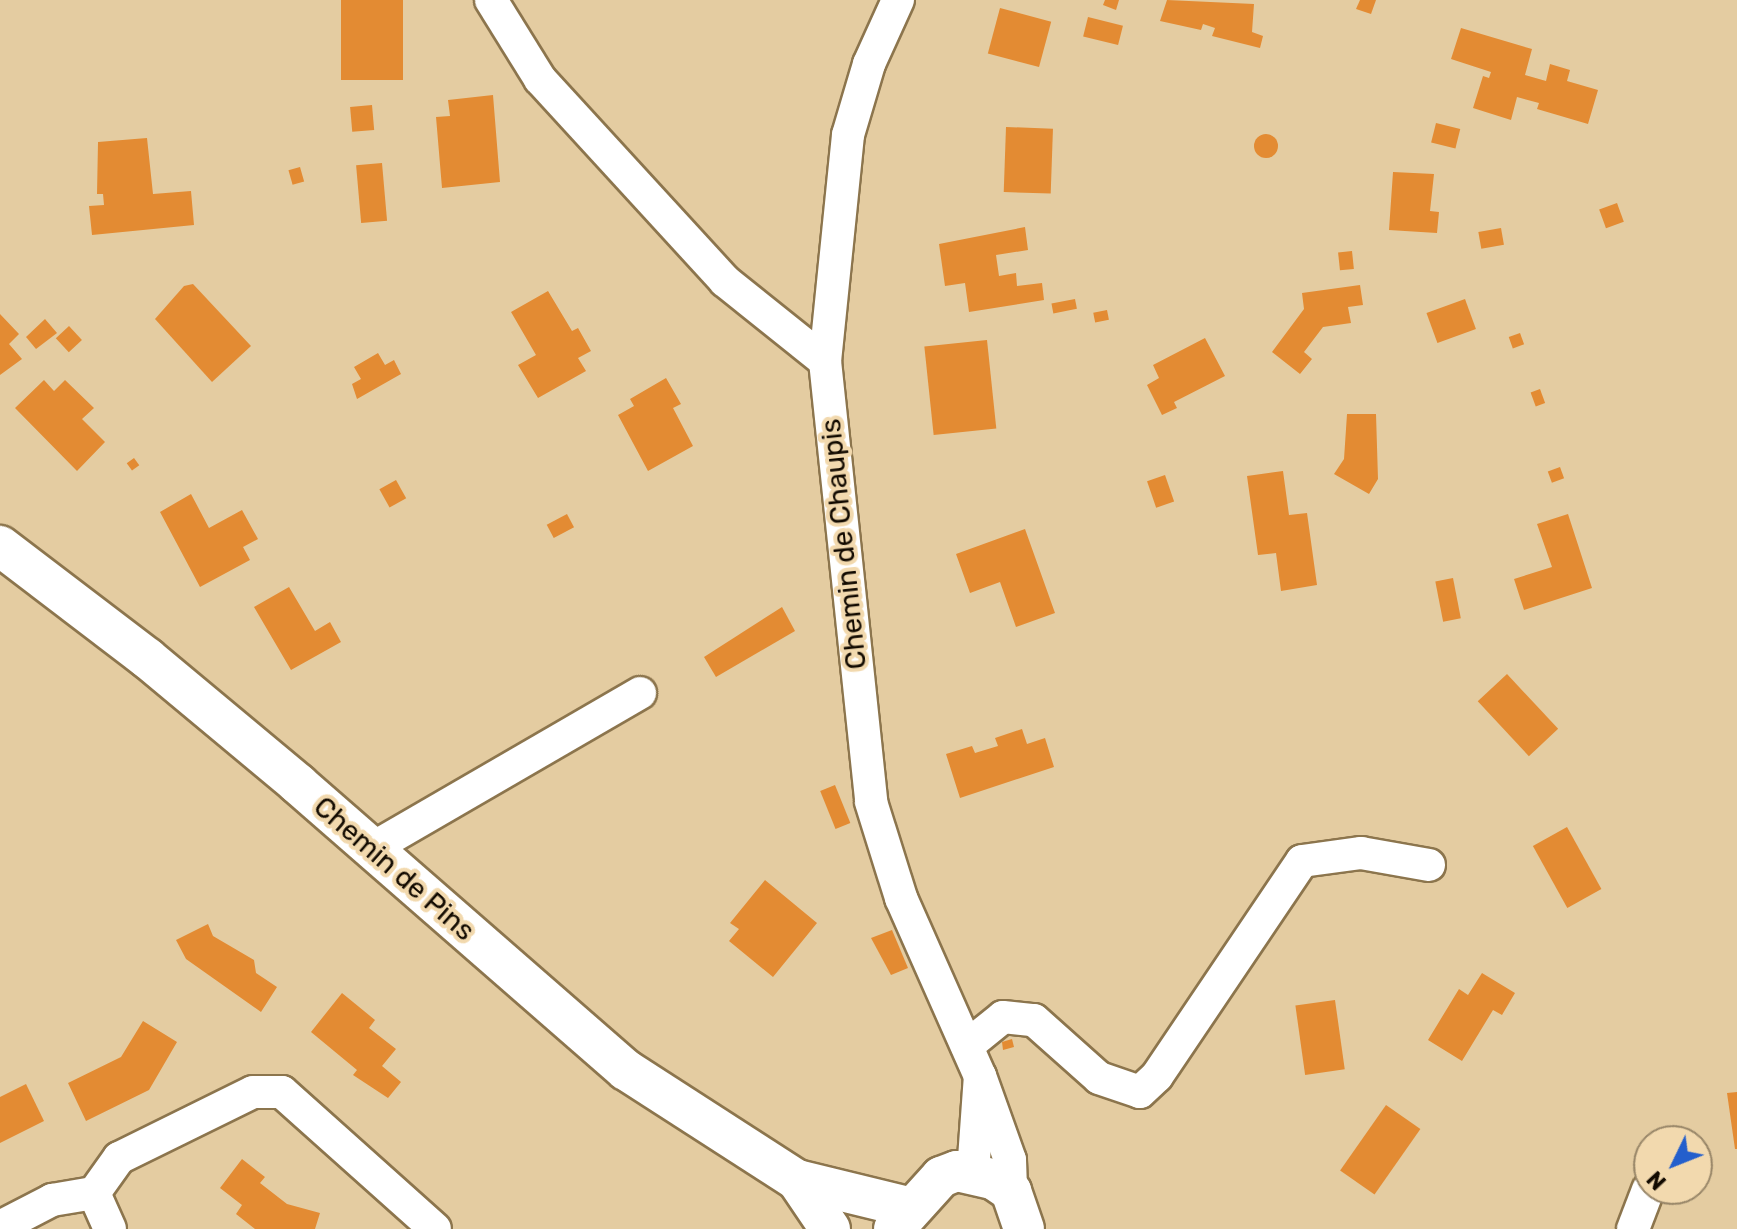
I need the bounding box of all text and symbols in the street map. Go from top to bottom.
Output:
street label: Chemin de Chaupis [814,417,874,671]
street label: Chemin de Pins [307,790,481,948]
north arrow [1633,1125,1713,1205]
text: N [1641,1165,1672,1195]

